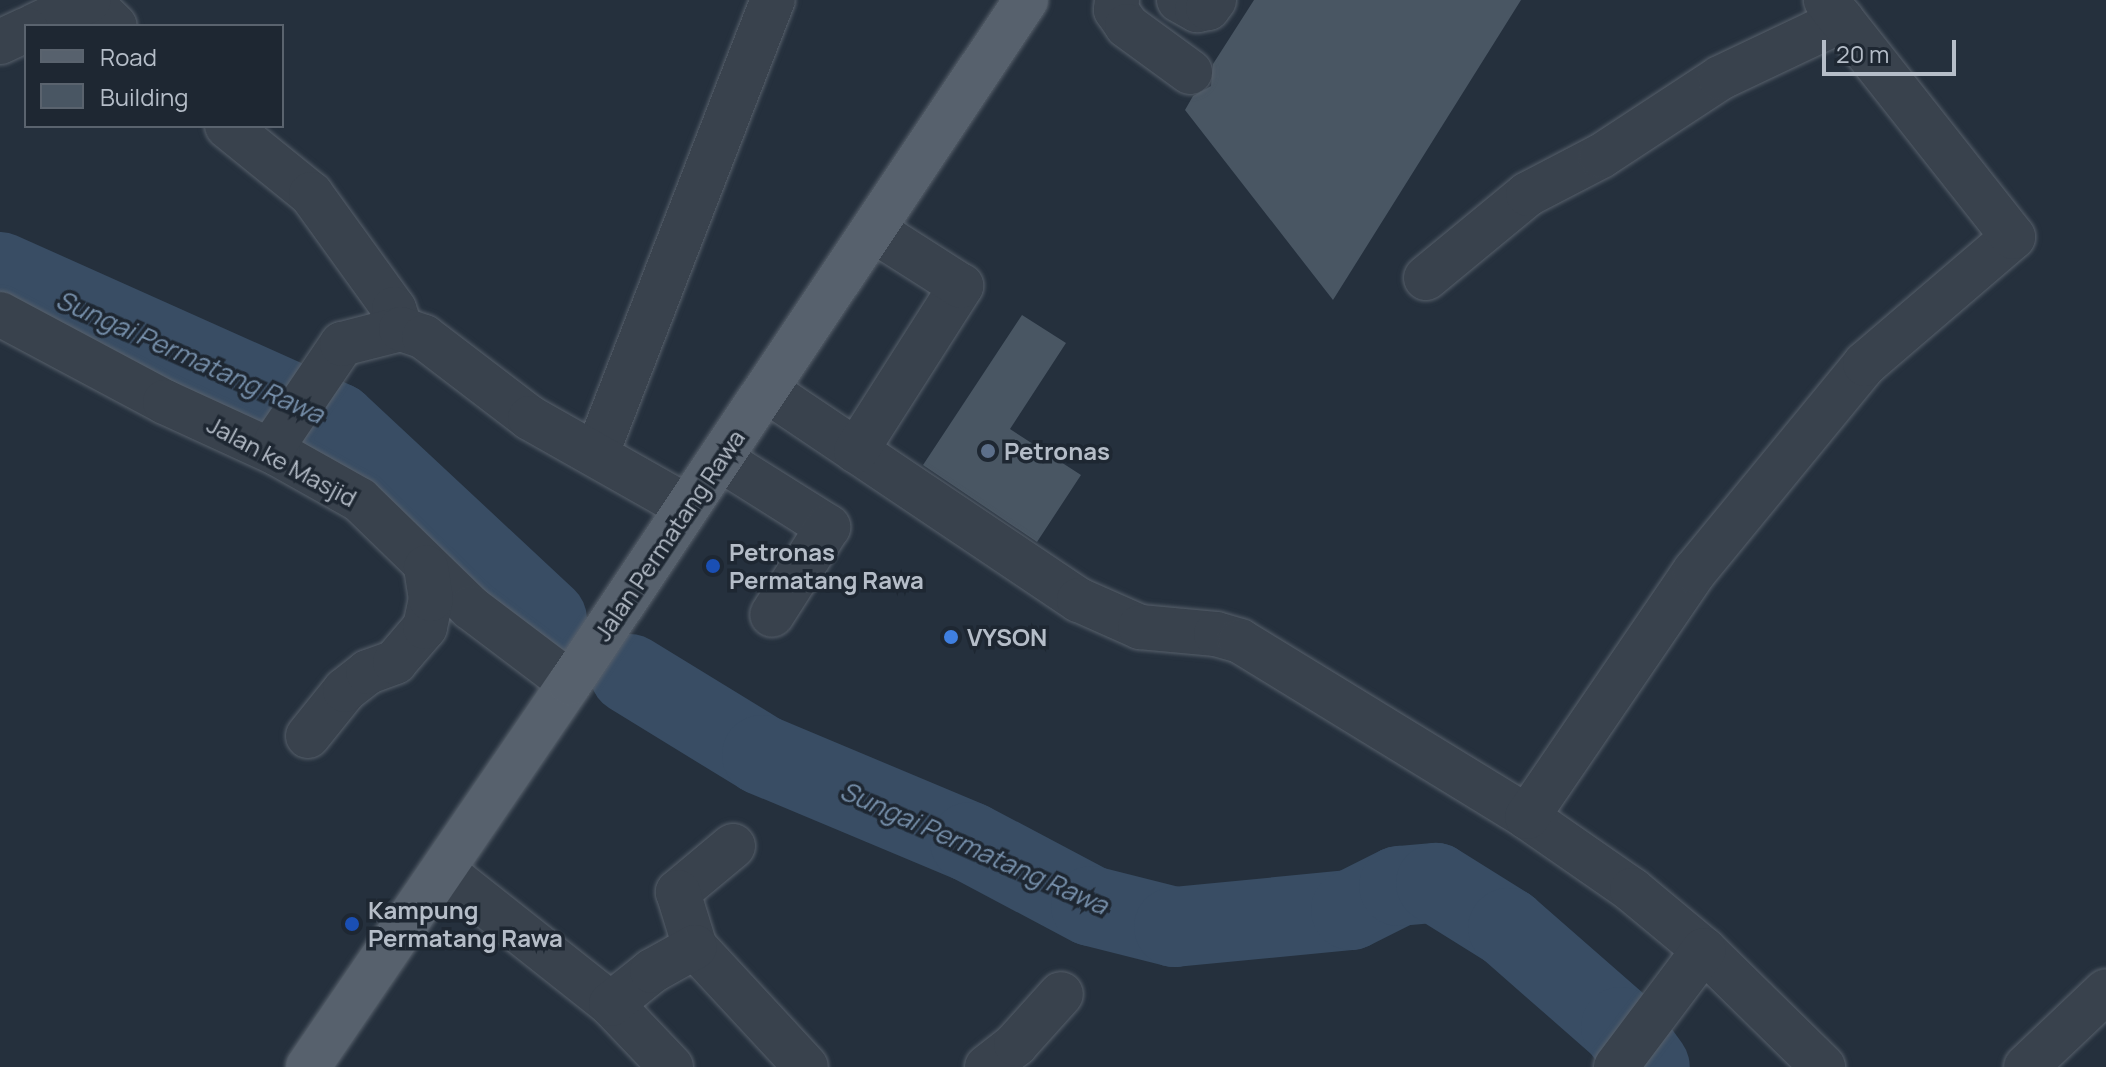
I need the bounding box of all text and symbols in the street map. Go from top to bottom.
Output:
legend [24,24,284,128]
scale bar [1826,24,1960,74]
text: 20 m [1836,37,1889,70]
text: Road [100,40,157,73]
text: Building [100,80,188,113]
water label: Sungai Permatang Rawa [51,284,329,430]
street label: Jalan ke Masjid [202,410,362,512]
street label: Jalan Permatang Rawa [588,424,750,646]
place label: Petronas [1004,437,1110,465]
marker: Petronas [979,442,997,460]
place label: Petronas Permatang Rawa [729,538,924,594]
marker: Petronas Permatang Rawa [704,557,722,575]
place label: VYSON [967,623,1047,651]
marker: VYSON [942,628,960,646]
water label: Sungai Permatang Rawa [835,775,1113,921]
place label: Kampung Permatang Rawa [368,896,563,952]
marker: Kampung Permatang Rawa [343,915,361,933]

